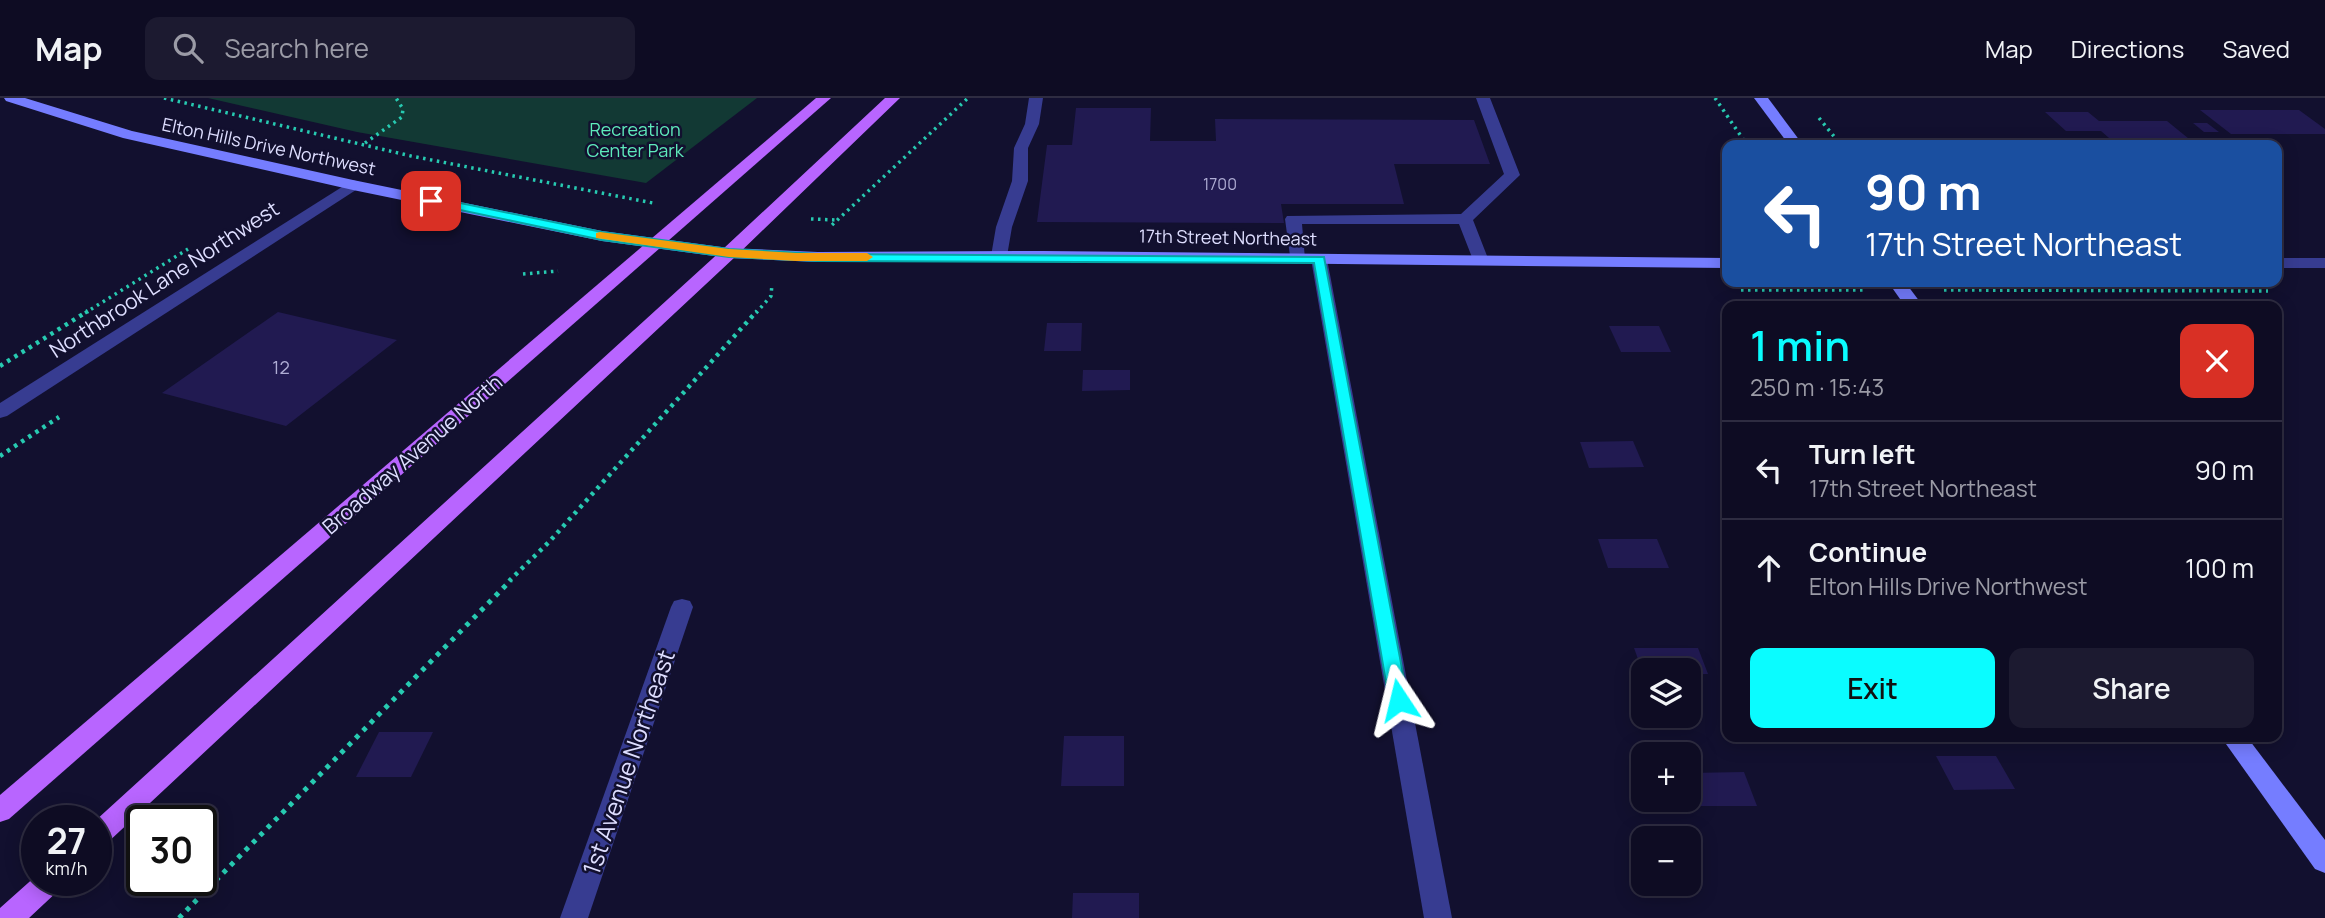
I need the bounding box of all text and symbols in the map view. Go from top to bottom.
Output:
search box [145,17,635,80]
text: Map [35,26,103,71]
icon: search [169,29,207,67]
text: Search here [225,30,369,66]
text: Map [1985,32,2033,65]
text: Directions [2071,32,2184,65]
text: Saved [2222,32,2290,65]
street label: Elton Hills Drive Northwest [160,112,378,180]
park label: Recreation Center Park [586,117,685,162]
text: 90 m [1865,158,1982,225]
icon: left [1750,168,1841,259]
pin [401,171,461,231]
house number: 1700 [1203,173,1237,195]
icon: arrive [412,182,450,220]
street label: Northbrook Lane Northwest [44,194,284,364]
text: 17th Street Northeast [1865,222,2182,266]
street label: 17th Street Northeast [1139,223,1317,251]
text: 1 min [1750,316,1850,374]
button: close [2180,324,2254,398]
house number: 12 [272,355,290,379]
street label: Broadway Avenue North [316,368,508,540]
text: 250 m · 15:43 [1750,371,1884,403]
text: Turn left [1809,436,1916,472]
icon: left [1750,451,1788,489]
text: 90 m [2195,452,2254,488]
text: 17th Street Northeast [1809,472,2037,504]
text: Continue [1809,534,1927,570]
icon: ahead [1750,549,1788,587]
text: 100 m [2185,550,2254,586]
text: Elton Hills Drive Northwest [1809,570,2087,602]
street label: 1st Avenue Northeast [574,645,682,879]
button: Exit [1750,648,1995,728]
button: Share [2009,648,2254,728]
map controls [1631,658,1701,896]
button: layers [1631,658,1701,728]
position arrow [1362,663,1436,737]
button: + [1631,742,1701,812]
speed limit sign: 30 [126,805,217,896]
text: 27 [47,817,86,865]
button: − [1631,826,1701,896]
text: km/h [46,856,87,880]

